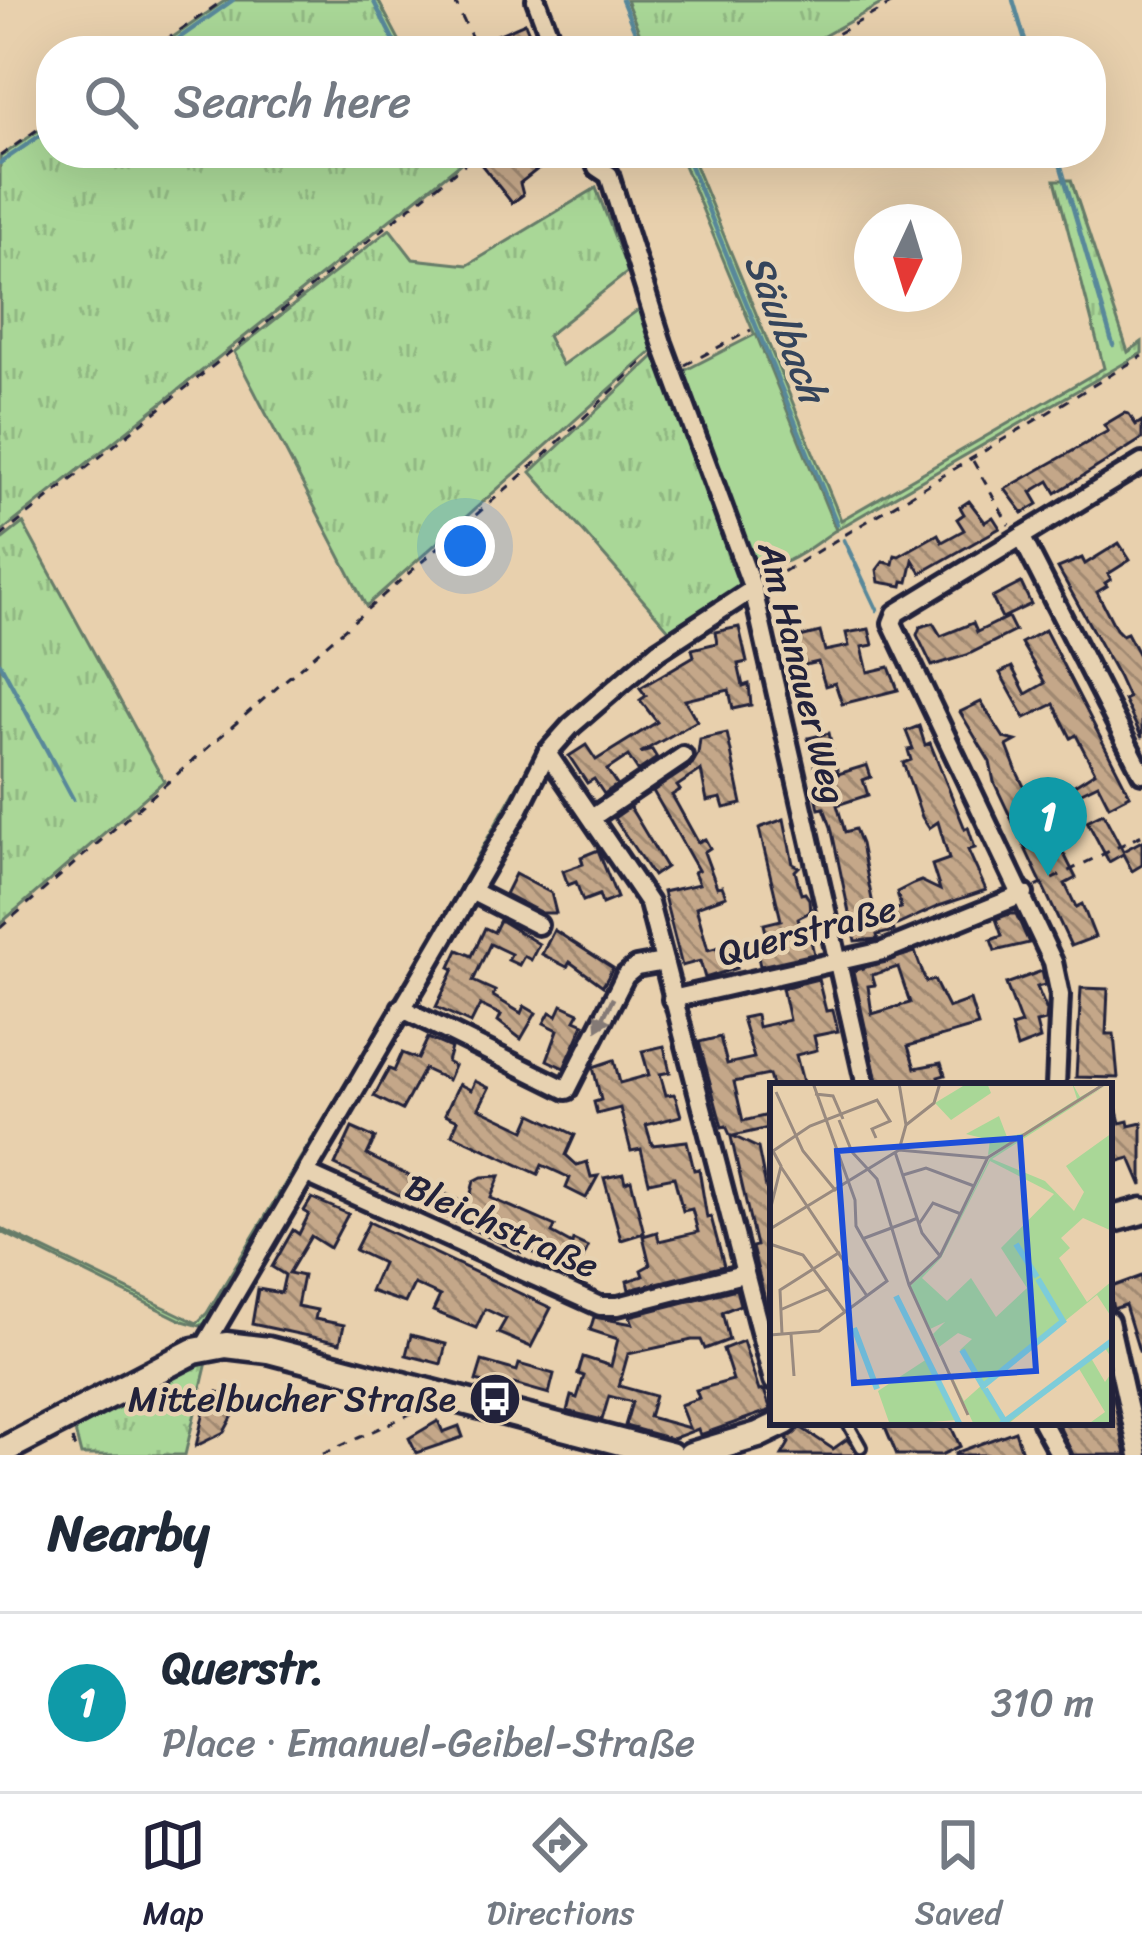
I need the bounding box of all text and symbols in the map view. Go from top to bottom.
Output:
search box [36,36,1106,168]
text: Search here [174,62,411,142]
icon: search [78,69,144,135]
north arrow [854,204,962,312]
water label: Säulbach [725,243,849,417]
your location [435,516,495,576]
street label: Am Hanauer Weg [738,534,865,811]
pin: 1 [1009,777,1087,876]
street label: Querstraße [710,876,904,986]
one-way arrow [596,996,616,1031]
inset map [770,1083,1112,1425]
street label: Bleichstraße [395,1155,609,1297]
place label: Mittelbucher Straße [128,1367,456,1431]
bus stop icon: Mittelbucher Straße [467,1371,523,1427]
text: Nearby [48,1488,209,1578]
text: Querstr. [162,1628,324,1708]
text: 1 [79,1668,95,1737]
text: 310 m [991,1668,1094,1737]
text: Place · Emanuel-Geibel-Straße [162,1708,695,1777]
tab: Map [140,1812,206,1942]
tab: Directions [487,1812,634,1942]
tab: Saved [915,1812,1002,1942]

